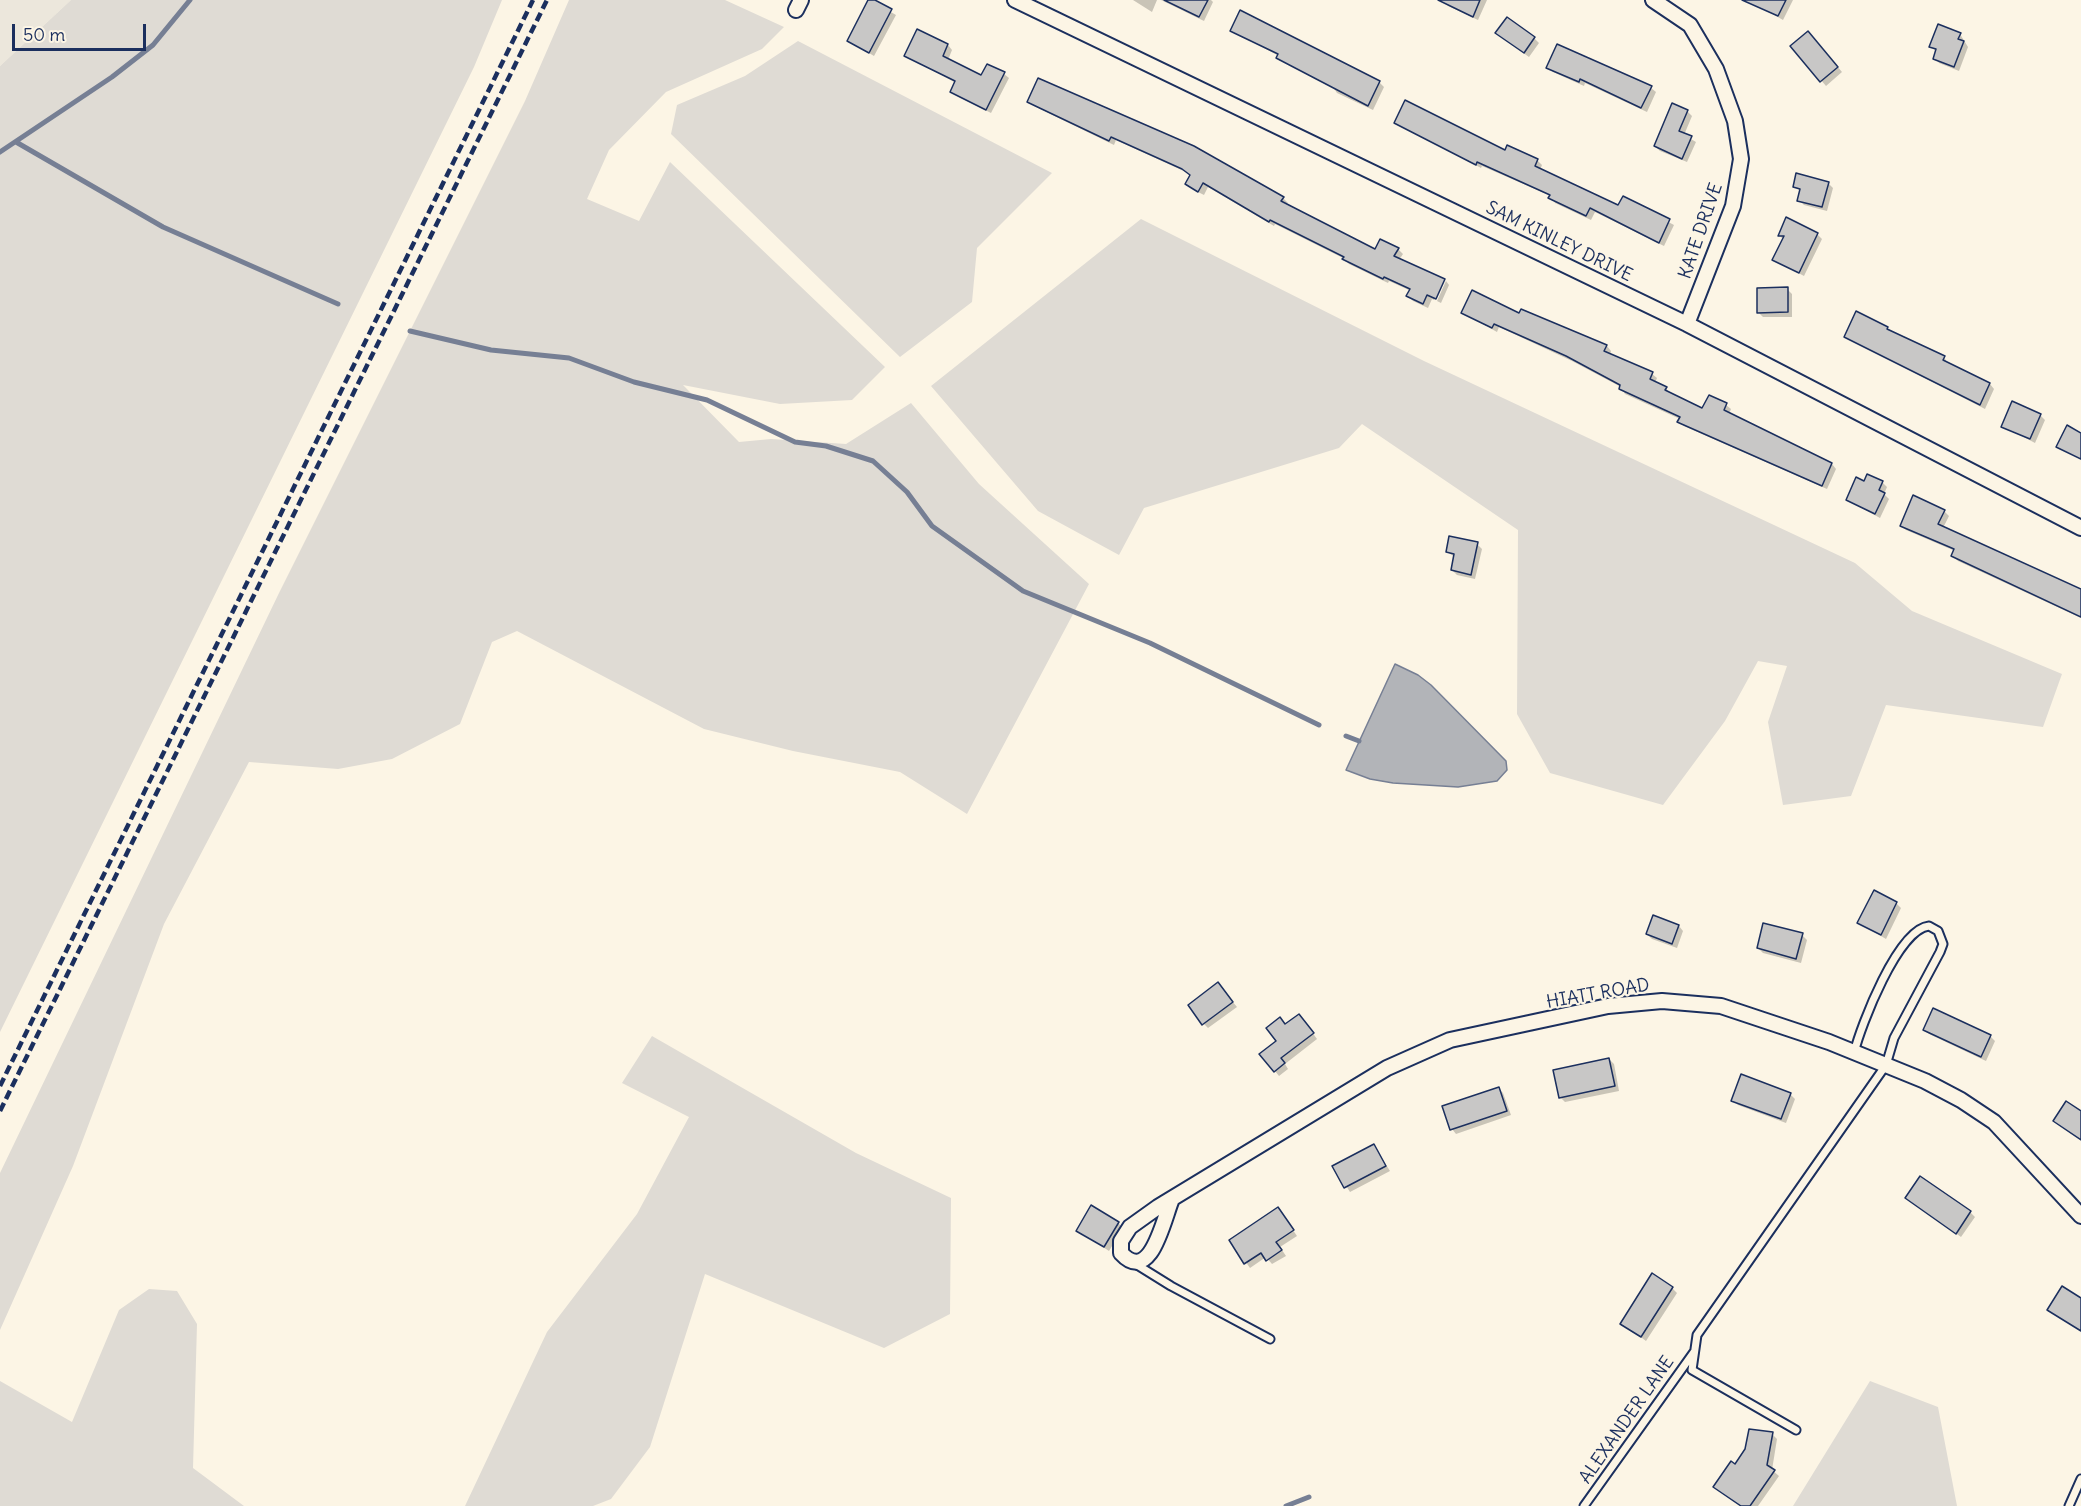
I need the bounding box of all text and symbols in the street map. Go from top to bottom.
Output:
scale bar [15,12,148,50]
text: 50 m [23,23,65,46]
street label: KATE DRIVE [1675,180,1727,282]
street label: SAM KINLEY DRIVE [1482,197,1636,287]
street label: HIATT ROAD [1545,974,1651,1014]
street label: ALEXANDER LANE [1575,1352,1679,1488]

